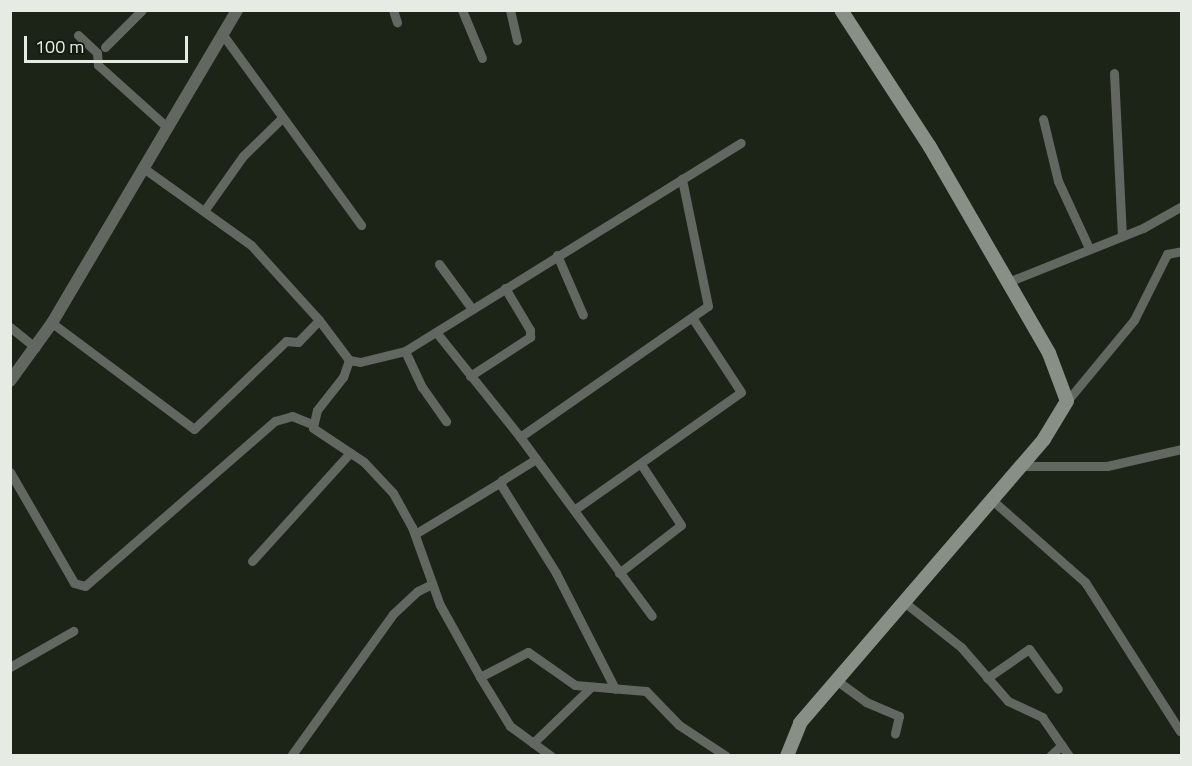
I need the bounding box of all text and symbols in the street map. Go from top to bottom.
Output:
scale bar [27,24,190,62]
text: 100 m [35,33,84,60]

